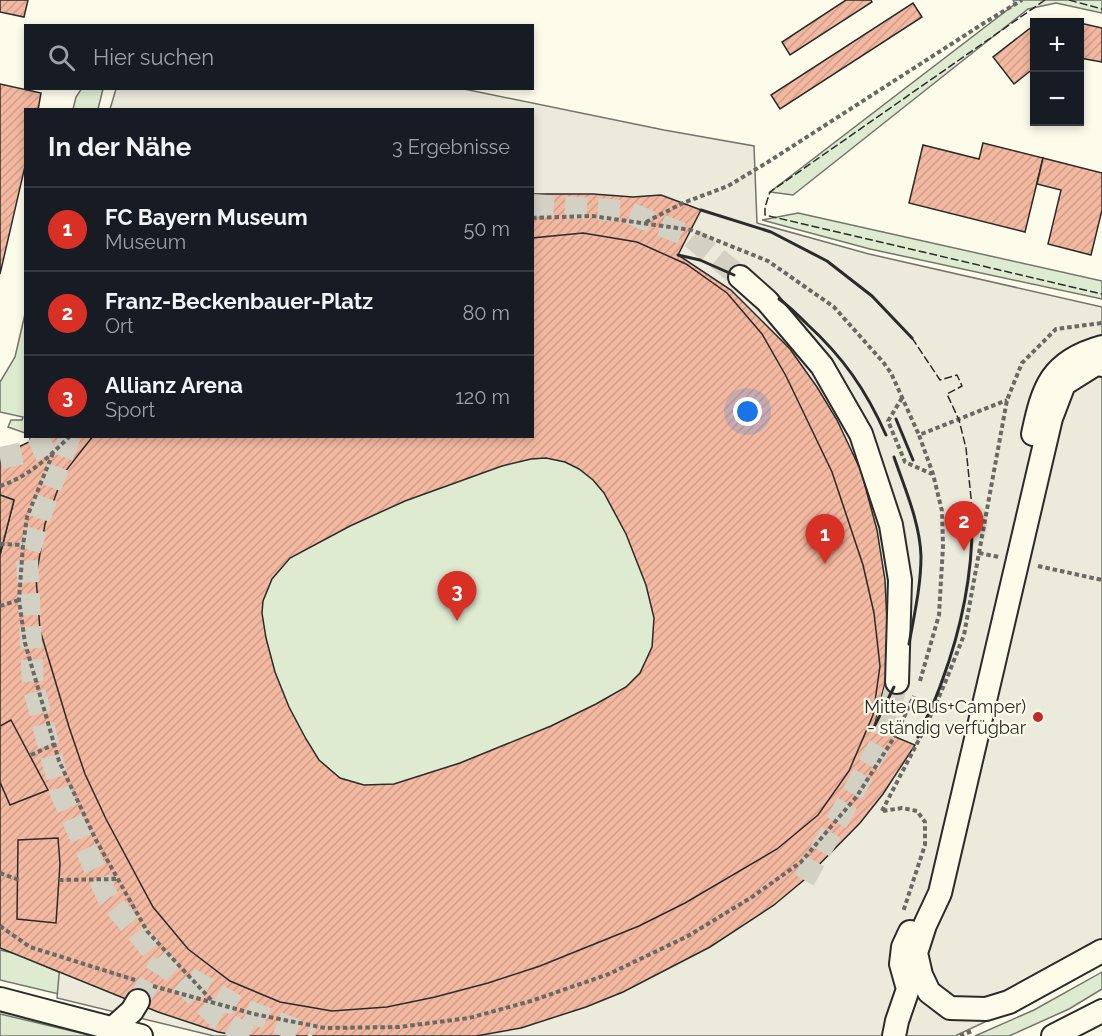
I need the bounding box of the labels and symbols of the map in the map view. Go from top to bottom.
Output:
your location [733,397,762,426]
pin: 2 [944,502,984,551]
pin: 1 [806,514,844,564]
pin: 3 [438,572,476,621]
place label: Mitte (Bus+Camper) - ständig verfügbar [864,696,1027,738]
marker: Mitte (Bus+Camper) - ständig verfügbar [1031,710,1045,724]

